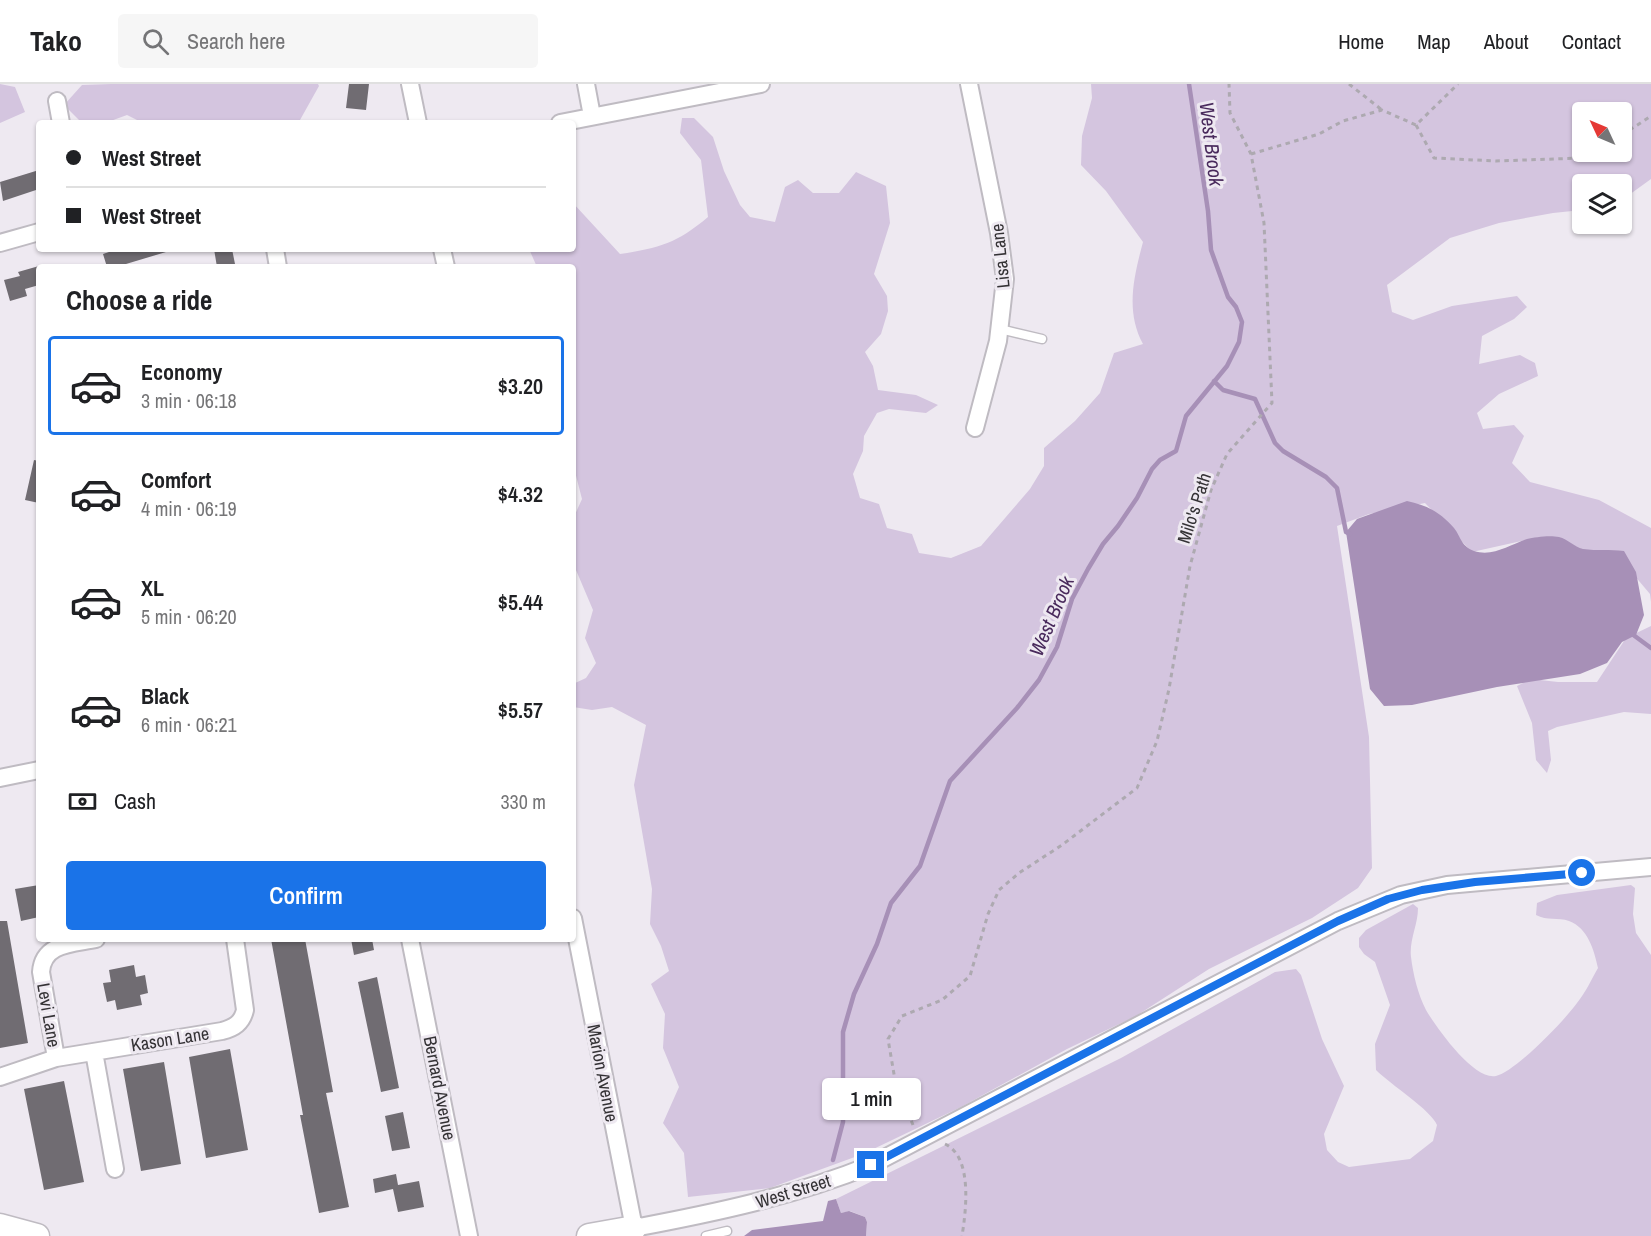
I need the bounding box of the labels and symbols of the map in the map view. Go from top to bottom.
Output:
water label: West Brook [1193,100,1231,188]
north arrow [1572,102,1632,162]
street label: Lisa Lane [984,222,1016,290]
street label: Milo's Path [1171,470,1217,546]
water label: West Brook [1022,571,1080,660]
route start [1568,859,1595,886]
street label: Levi Lane [31,981,67,1049]
street label: Kason Lane [129,1020,211,1058]
street label: Marion Avenue [581,1022,625,1124]
street label: Bernard Avenue [418,1034,462,1142]
callout: 1 min [822,1078,920,1120]
route end [857,1151,884,1178]
street label: West Street [753,1168,833,1214]

